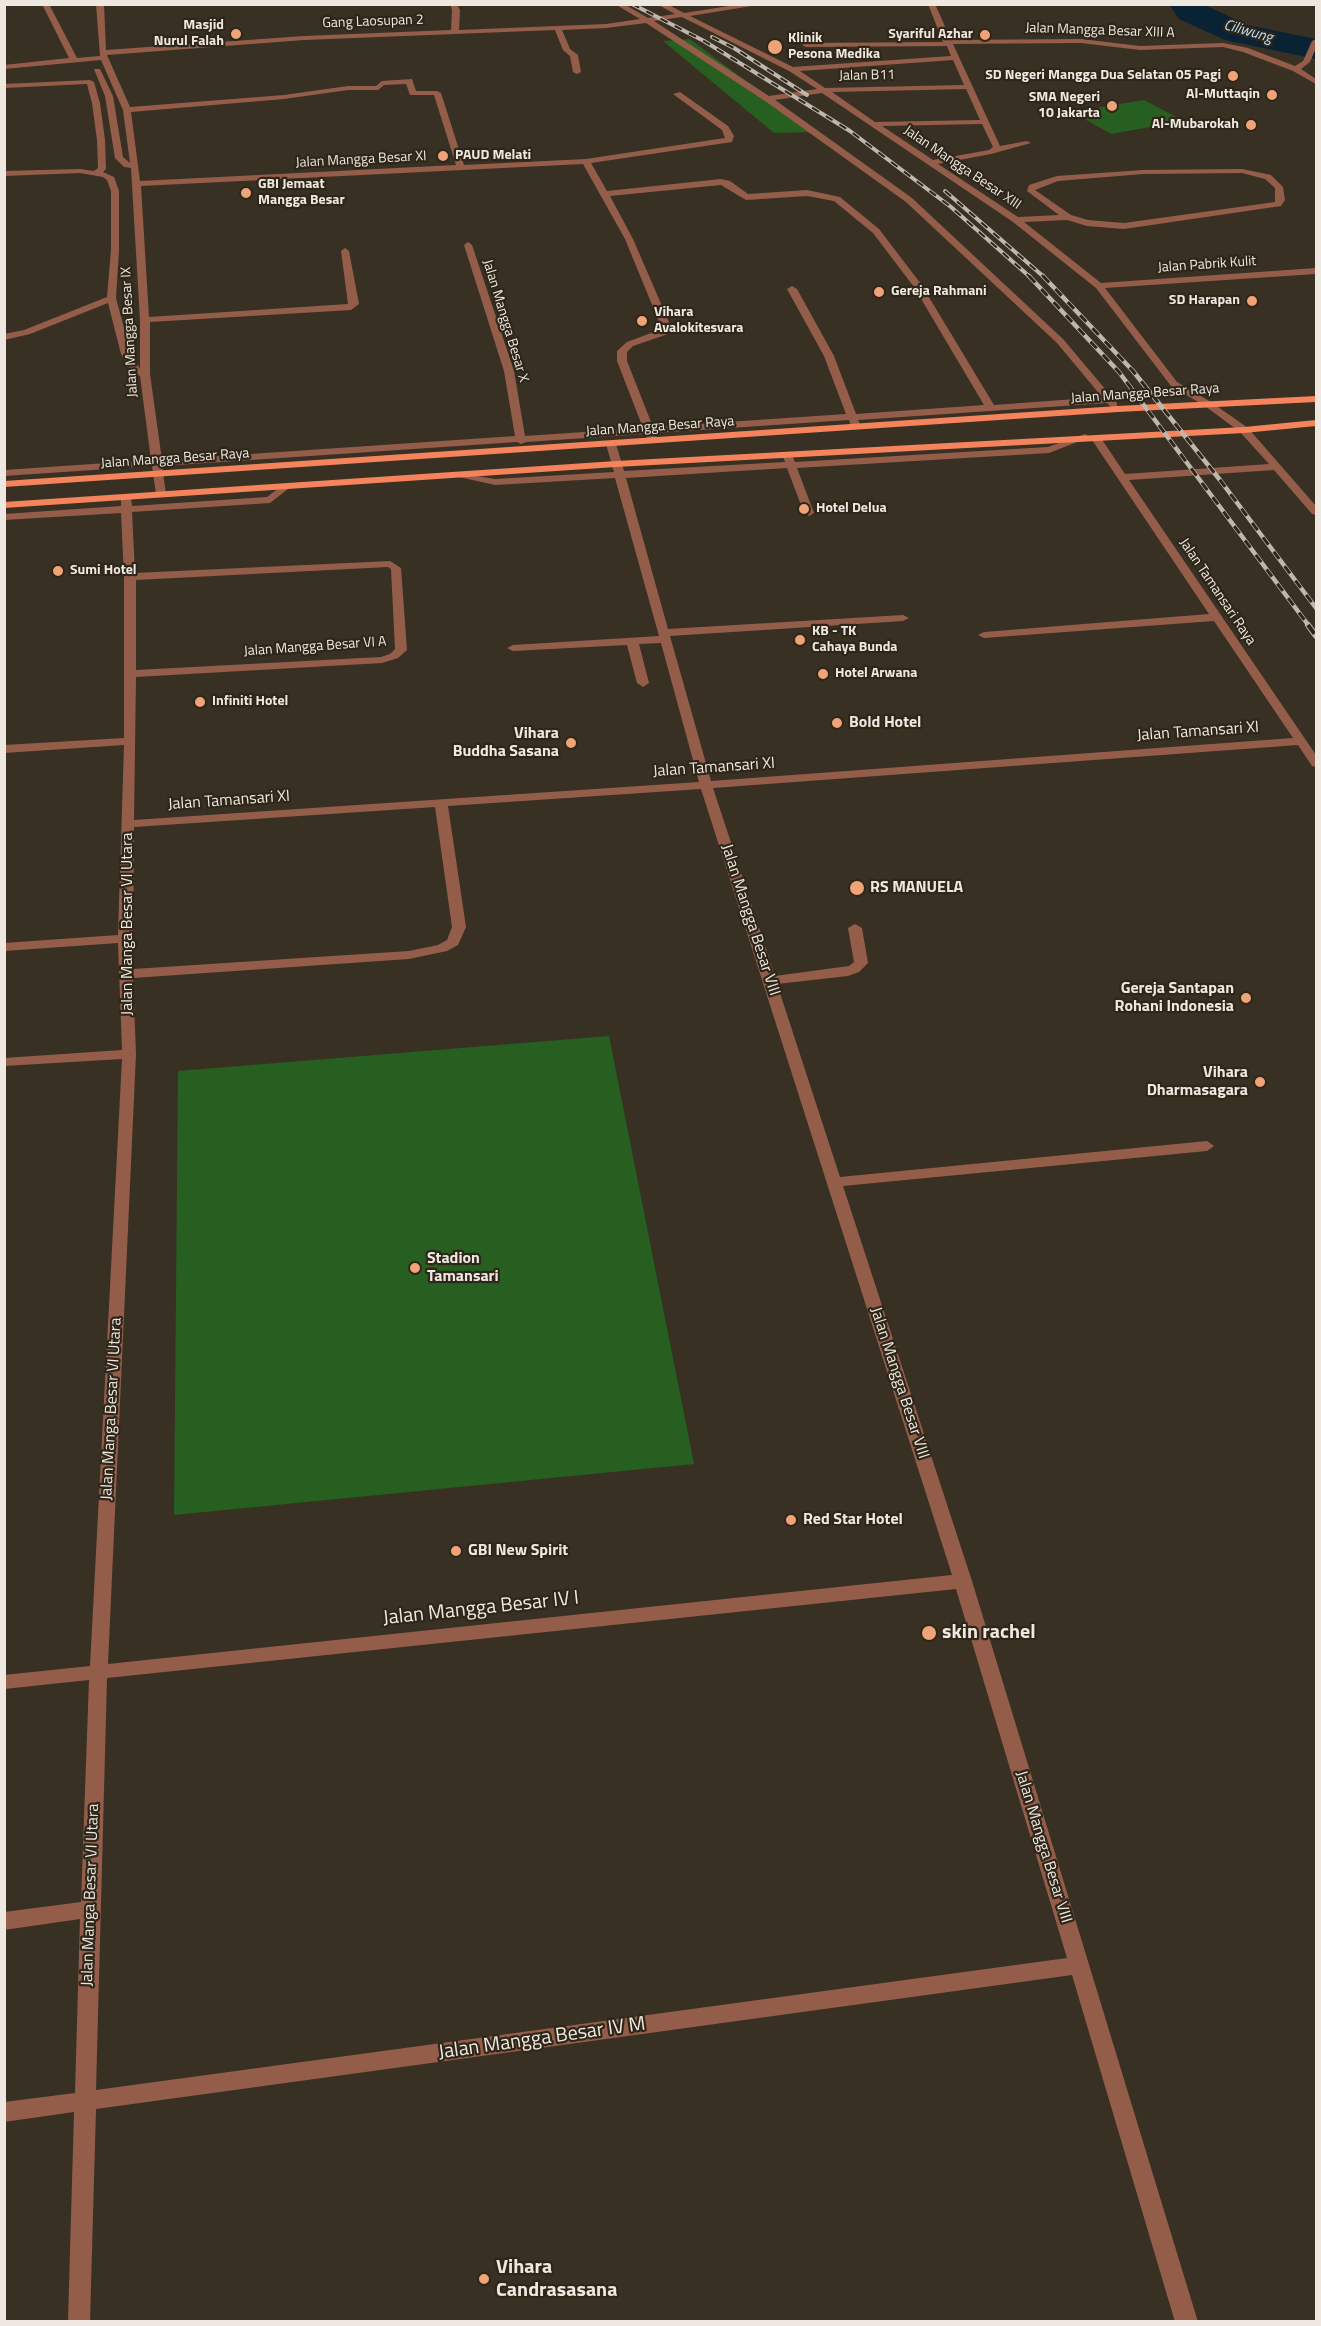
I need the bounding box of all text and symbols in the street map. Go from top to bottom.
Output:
street label: Gang Laosupan 2 [322,12,424,32]
water label: Ciliwung [1222,16,1274,48]
place label: Masjid Nurul Falah [154,18,224,50]
street label: Jalan Mangga Besar XIII A [1025,20,1175,42]
marker: Masjid Nurul Falah [229,27,243,41]
place label: Syariful Azhar [888,27,973,43]
marker: Syariful Azhar [978,28,992,42]
place label: Klinik Pesona Medika [788,31,880,63]
marker: Klinik Pesona Medika [766,38,784,56]
street label: Jalan B11 [839,67,895,85]
place label: SD Negeri Mangga Dua Selatan 05 Pagi [985,68,1221,84]
marker: SD Negeri Mangga Dua Selatan 05 Pagi [1226,69,1240,83]
place label: Al-Muttaqin [1186,87,1260,103]
marker: Al-Muttaqin [1265,88,1279,102]
place label: SMA Negeri 10 Jakarta [1029,90,1100,122]
marker: SMA Negeri 10 Jakarta [1105,99,1119,113]
place label: Al-Mubarokah [1152,117,1239,133]
marker: Al-Mubarokah [1244,118,1258,132]
street label: Jalan Mangga Besar XIII [900,122,1024,214]
street label: Jalan Mangga Besar XI [295,148,427,172]
place label: PAUD Melati [455,148,531,164]
marker: PAUD Melati [436,149,450,163]
place label: GBI Jemaat Mangga Besar [258,177,345,210]
marker: GBI Jemaat Mangga Besar [239,186,253,200]
street label: Jalan Pabrik Kulit [1157,253,1257,277]
street label: Jalan Mangga Besar X [478,258,532,384]
street label: Jalan Mangga Besar IX [118,266,142,398]
place label: Gereja Rahmani [891,284,987,300]
marker: Gereja Rahmani [872,285,886,299]
place label: SD Harapan [1169,293,1240,309]
marker: SD Harapan [1245,294,1259,308]
place label: Vihara Avalokitesvara [654,305,744,338]
marker: Vihara Avalokitesvara [635,314,649,328]
street label: Jalan Mangga Besar Raya [1070,380,1220,408]
street label: Jalan Mangga Besar Raya [585,413,735,441]
street label: Jalan Mangga Besar Raya [100,445,250,473]
place label: Hotel Delua [816,501,887,517]
marker: Hotel Delua [797,502,811,516]
street label: Jalan Tamansari Raya [1175,535,1259,649]
place label: Sumi Hotel [70,563,137,579]
marker: Sumi Hotel [51,564,65,578]
place label: KB - TK Cahaya Bunda [812,624,898,656]
marker: KB - TK Cahaya Bunda [793,633,807,647]
street label: Jalan Mangga Besar VI A [243,634,387,660]
place label: Hotel Arwana [835,666,917,682]
marker: Hotel Arwana [816,667,830,681]
place label: Infiniti Hotel [212,694,288,710]
marker: Infiniti Hotel [193,695,207,709]
place label: Bold Hotel [849,713,921,733]
marker: Bold Hotel [830,716,844,730]
street label: Jalan Tamansari XI [1136,718,1260,746]
place label: Vihara Buddha Sasana [453,724,559,762]
marker: Vihara Buddha Sasana [564,736,578,750]
street label: Jalan Tamansari XI [652,754,776,782]
street label: Jalan Tamansari XI [167,787,291,815]
street label: Jalan Manga Besar VI Utara [118,833,138,1015]
street label: Jalan Mangga Besar VIII [716,842,784,998]
place label: RS MANUELA [870,878,963,898]
marker: RS MANUELA [848,879,866,897]
place label: Gereja Santapan Rohani Indonesia [1115,979,1234,1017]
marker: Gereja Santapan Rohani Indonesia [1239,991,1253,1005]
place label: Vihara Dharmasagara [1147,1063,1248,1101]
marker: Vihara Dharmasagara [1253,1075,1267,1089]
place label: Stadion Tamansari [427,1249,499,1287]
marker: Stadion Tamansari [408,1261,422,1275]
street label: Jalan Mangga Besar VIII [865,1305,933,1461]
street label: Jalan Manga Besar VI Utara [98,1317,126,1501]
place label: Red Star Hotel [803,1510,903,1530]
marker: Red Star Hotel [784,1513,798,1527]
place label: GBI New Spirit [468,1541,568,1561]
marker: GBI New Spirit [449,1544,463,1558]
street label: Jalan Mangga Besar IV I [382,1587,580,1631]
place label: skin rachel [942,1621,1036,1645]
marker: skin rachel [920,1624,938,1642]
street label: Jalan Mangga Besar VIII [1011,1769,1075,1925]
street label: Jalan Manga Besar VI Utara [78,1803,104,1987]
street label: Jalan Mangga Besar IV M [437,2013,647,2065]
place label: Vihara Candrasasana [496,2256,617,2303]
marker: Vihara Candrasasana [477,2272,491,2286]

